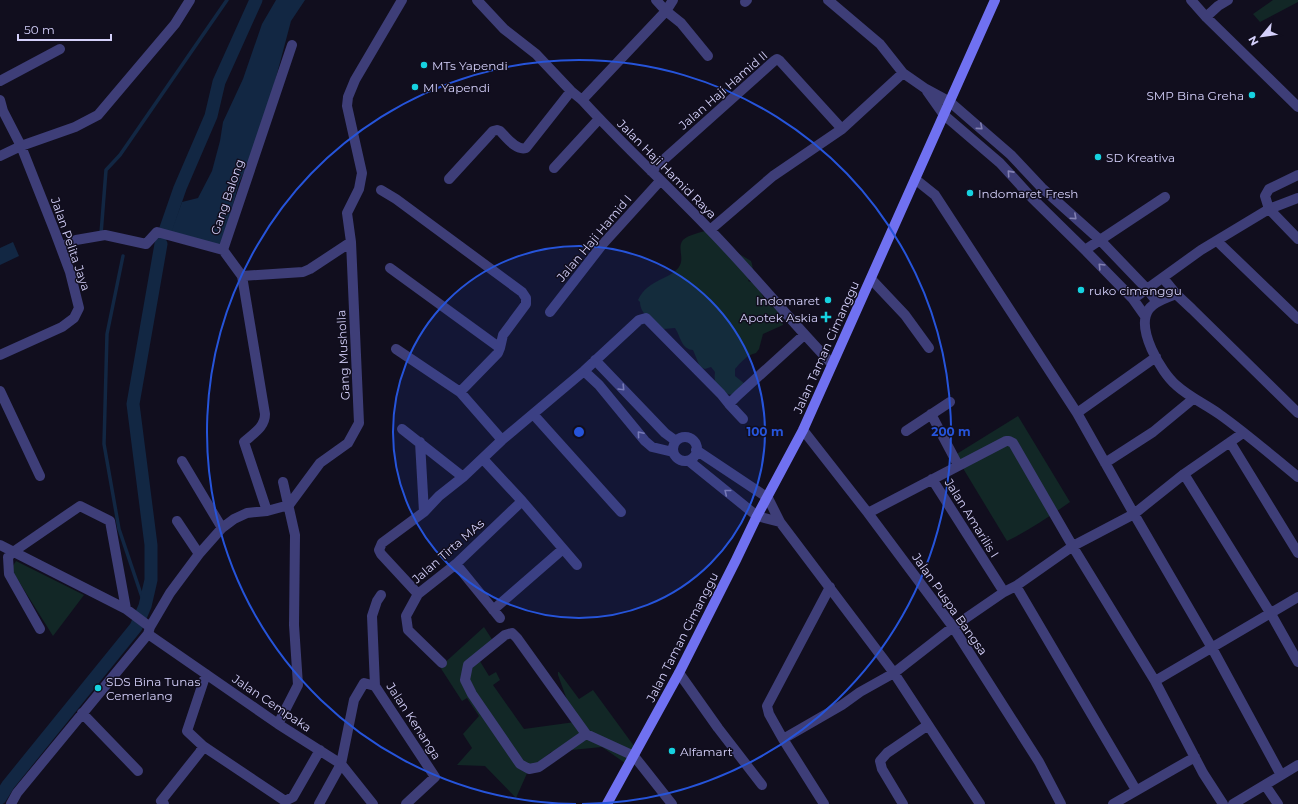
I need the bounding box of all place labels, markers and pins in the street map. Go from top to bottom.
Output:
place label: MTs Yapendi [432,58,508,73]
marker: MTs Yapendi [419,60,429,70]
place label: MI Yapendi [423,80,490,95]
marker: MI Yapendi [410,82,420,92]
place label: SMP Bina Greha [1146,88,1244,103]
marker: SMP Bina Greha [1247,90,1257,100]
place label: SD Kreativa [1106,150,1175,165]
marker: SD Kreativa [1093,152,1103,162]
place label: Indomaret Fresh [978,186,1078,201]
marker: Indomaret Fresh [965,188,975,198]
place label: ruko cimanggu [1089,283,1182,298]
marker: ruko cimanggu [1076,285,1086,295]
place label: Indomaret [756,293,820,308]
marker: Indomaret [823,295,833,305]
place label: Apotek Askia [740,310,818,325]
marker: Apotek Askia [821,312,831,322]
centre of rings [572,425,586,439]
place label: SDS Bina Tunas Cemerlang [106,674,200,703]
marker: SDS Bina Tunas Cemerlang [93,683,103,693]
place label: Alfamart [680,744,733,759]
marker: Alfamart [667,746,677,756]

